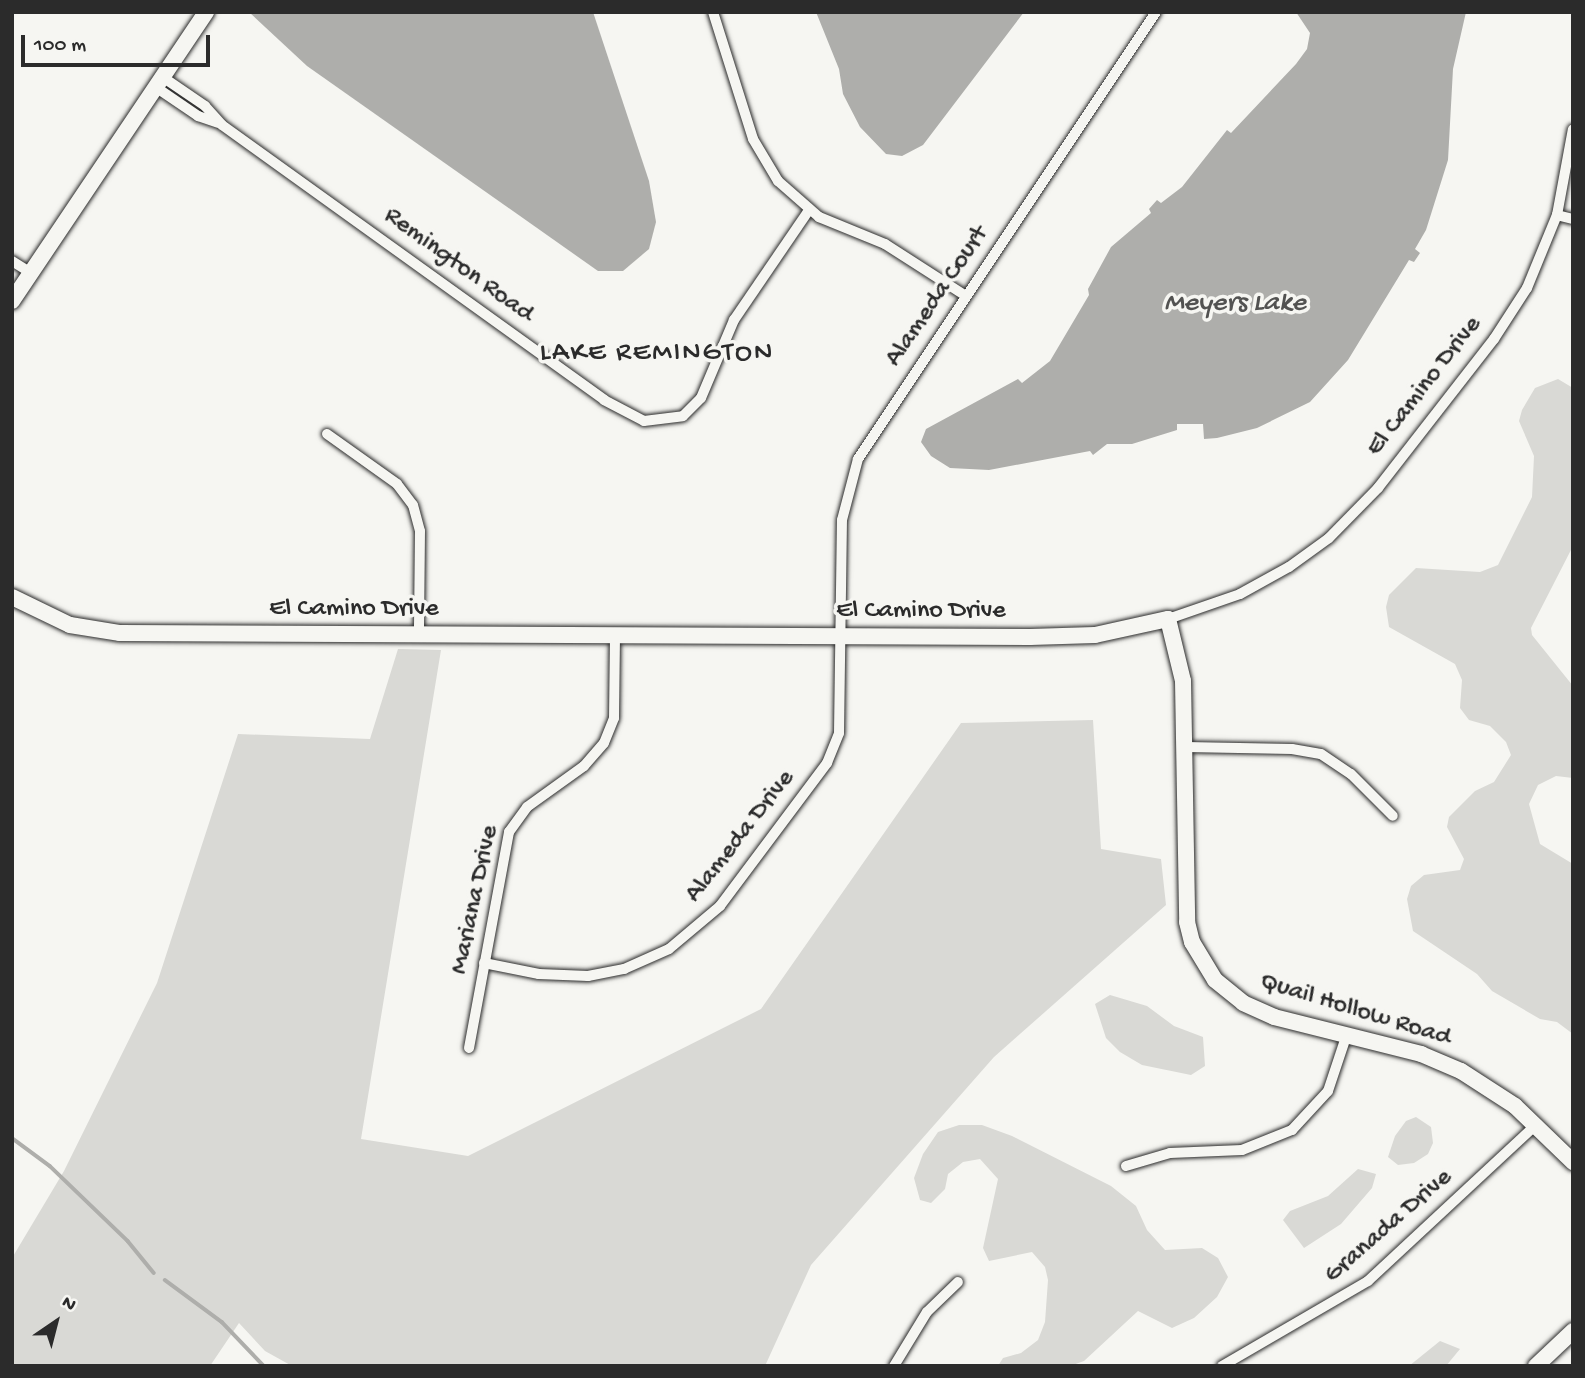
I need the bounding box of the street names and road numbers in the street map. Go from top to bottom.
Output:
street label: Remington Road [377,201,539,331]
street label: Alameda Court [880,221,996,373]
street label: El Camino Drive [1361,311,1489,463]
street label: El Camino Drive [269,594,439,626]
street label: El Camino Drive [836,596,1006,628]
street label: Alameda Drive [679,764,803,910]
street label: Mariana Drive [445,823,507,977]
street label: Quail Hollow Road [1256,967,1454,1055]
street label: Granada Drive [1319,1163,1459,1291]

